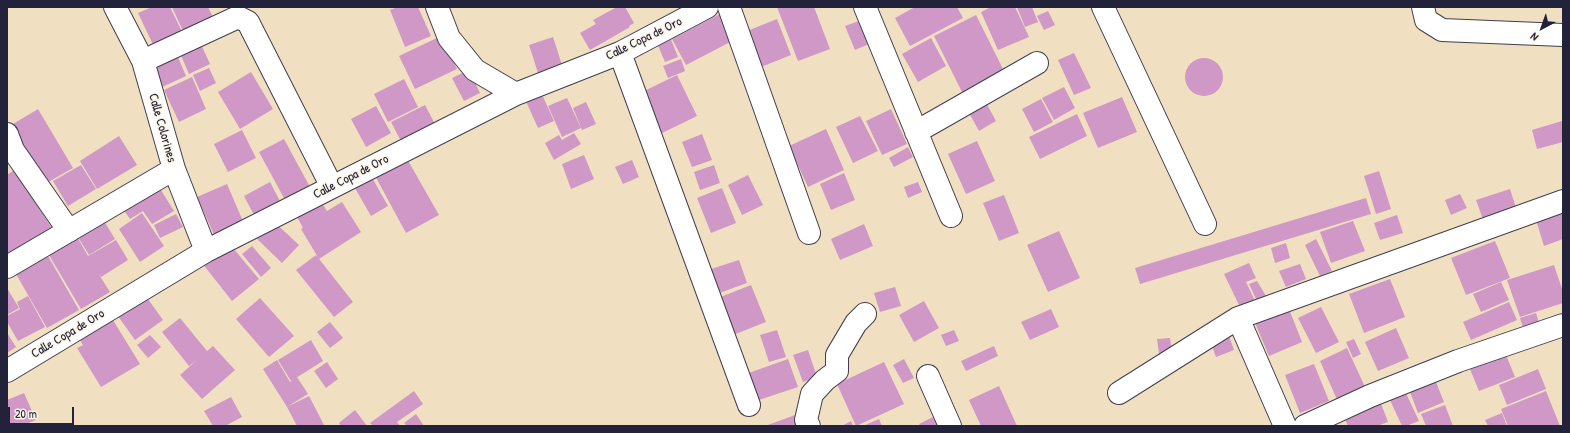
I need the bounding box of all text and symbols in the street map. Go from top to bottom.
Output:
north arrow [1522,8,1562,48]
street label: Calle Copa de Oro [603,14,685,64]
text: N [1527,30,1541,44]
street label: Calle Colorines [145,92,179,164]
street label: Calle Copa de Oro [311,151,391,203]
street label: Calle Copa de Oro [29,306,107,362]
scale bar [10,399,76,425]
text: 20 m [15,405,37,422]

